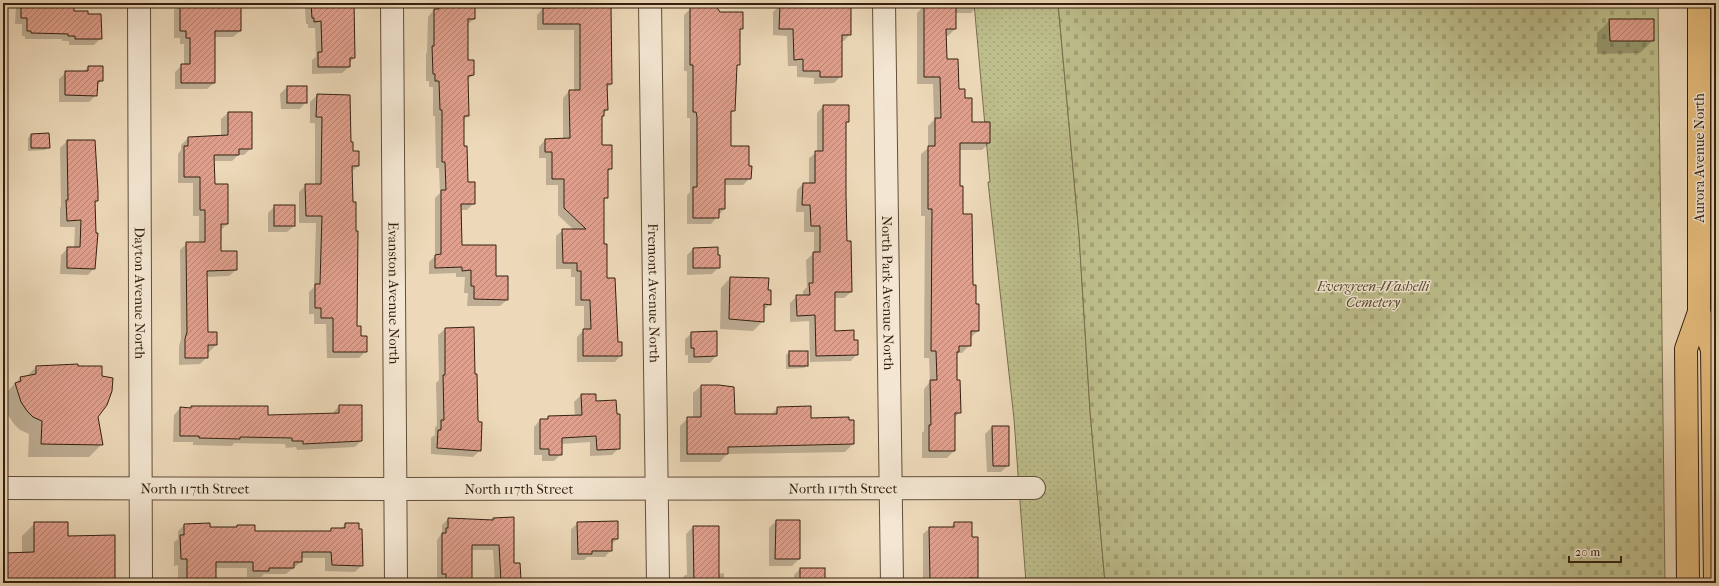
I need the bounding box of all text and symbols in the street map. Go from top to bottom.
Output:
street label: Aurora Avenue North [1691,93,1708,224]
street label: North Park Avenue North [878,215,898,371]
street label: Evanston Avenue North [385,222,403,365]
street label: Fremont Avenue North [645,223,663,363]
street label: Dayton Avenue North [131,227,149,359]
park label: Evergreen-Washelli Cemetery [1316,278,1430,311]
street label: North 117th Street [140,480,250,497]
street label: North 117th Street [465,480,573,497]
street label: North 117th Street [789,480,897,497]
scale bar [1569,538,1621,564]
text: 20 m [1575,545,1600,559]

